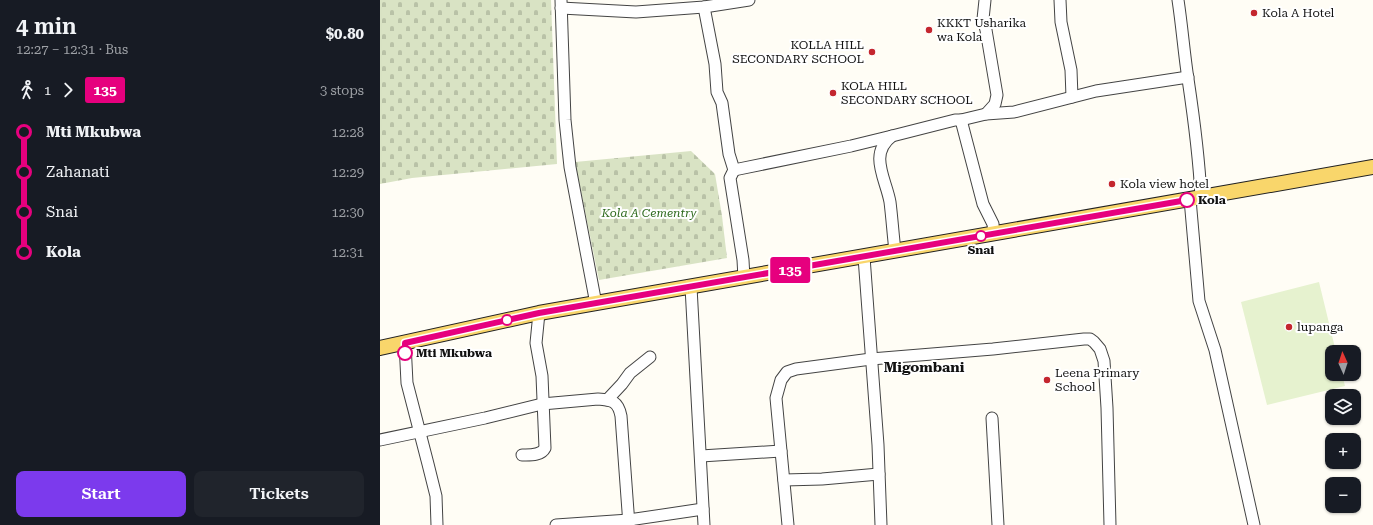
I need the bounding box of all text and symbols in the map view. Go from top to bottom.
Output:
place label: Kola A Hotel [1262,6,1335,20]
marker: Kola A Hotel [1249,8,1259,18]
text: 4 min [16,14,77,39]
place label: KKKT Usharika wa Kola [937,16,1027,44]
text: $0.80 [326,25,364,43]
marker: KKKT Usharika wa Kola [924,25,934,35]
place label: KOLLA HILL SECONDARY SCHOOL [732,38,864,66]
text: 12:27 – 12:31 · Bus [16,42,128,57]
marker: KOLLA HILL SECONDARY SCHOOL [867,47,877,57]
icon: walk [16,79,38,101]
icon: forward [57,79,79,101]
place label: KOLA HILL SECONDARY SCHOOL [841,79,973,107]
text: 135 [93,82,117,98]
text: 1 [44,83,51,98]
text: 3 stops [320,83,364,98]
marker: KOLA HILL SECONDARY SCHOOL [828,88,838,98]
text: Mti Mkubwa [46,123,141,141]
text: 12:28 [332,125,364,140]
text: Zahanati [46,163,109,181]
text: 12:29 [332,165,364,180]
place label: Kola view hotel [1120,177,1209,191]
marker: Kola view hotel [1107,179,1117,189]
marker: Kola [1179,192,1195,208]
place label: Kola [1198,193,1226,207]
text: Snai [46,203,78,221]
text: 12:30 [332,205,364,220]
park label: Kola A Cementry [601,206,697,220]
marker: Snai [975,230,987,242]
text: Kola [46,243,81,261]
place label: Snai [968,243,994,257]
text: 12:31 [332,245,364,260]
line badge: 135 [767,257,813,283]
text: 135 [778,262,802,278]
unlabelled marker [501,314,513,326]
place label: lupanga [1297,320,1344,334]
marker: lupanga [1284,322,1294,332]
marker: Mti Mkubwa [397,345,413,361]
north arrow [1325,345,1361,381]
map controls [1325,345,1361,513]
place label: Mti Mkubwa [416,346,492,360]
district label: Migombani [884,359,965,375]
place label: Leena Primary School [1055,366,1140,394]
marker: Leena Primary School [1042,375,1052,385]
button: layers [1325,389,1361,425]
button: + [1325,433,1361,469]
button: Start [16,471,186,517]
button: Tickets [194,471,364,517]
button: − [1325,477,1361,513]

